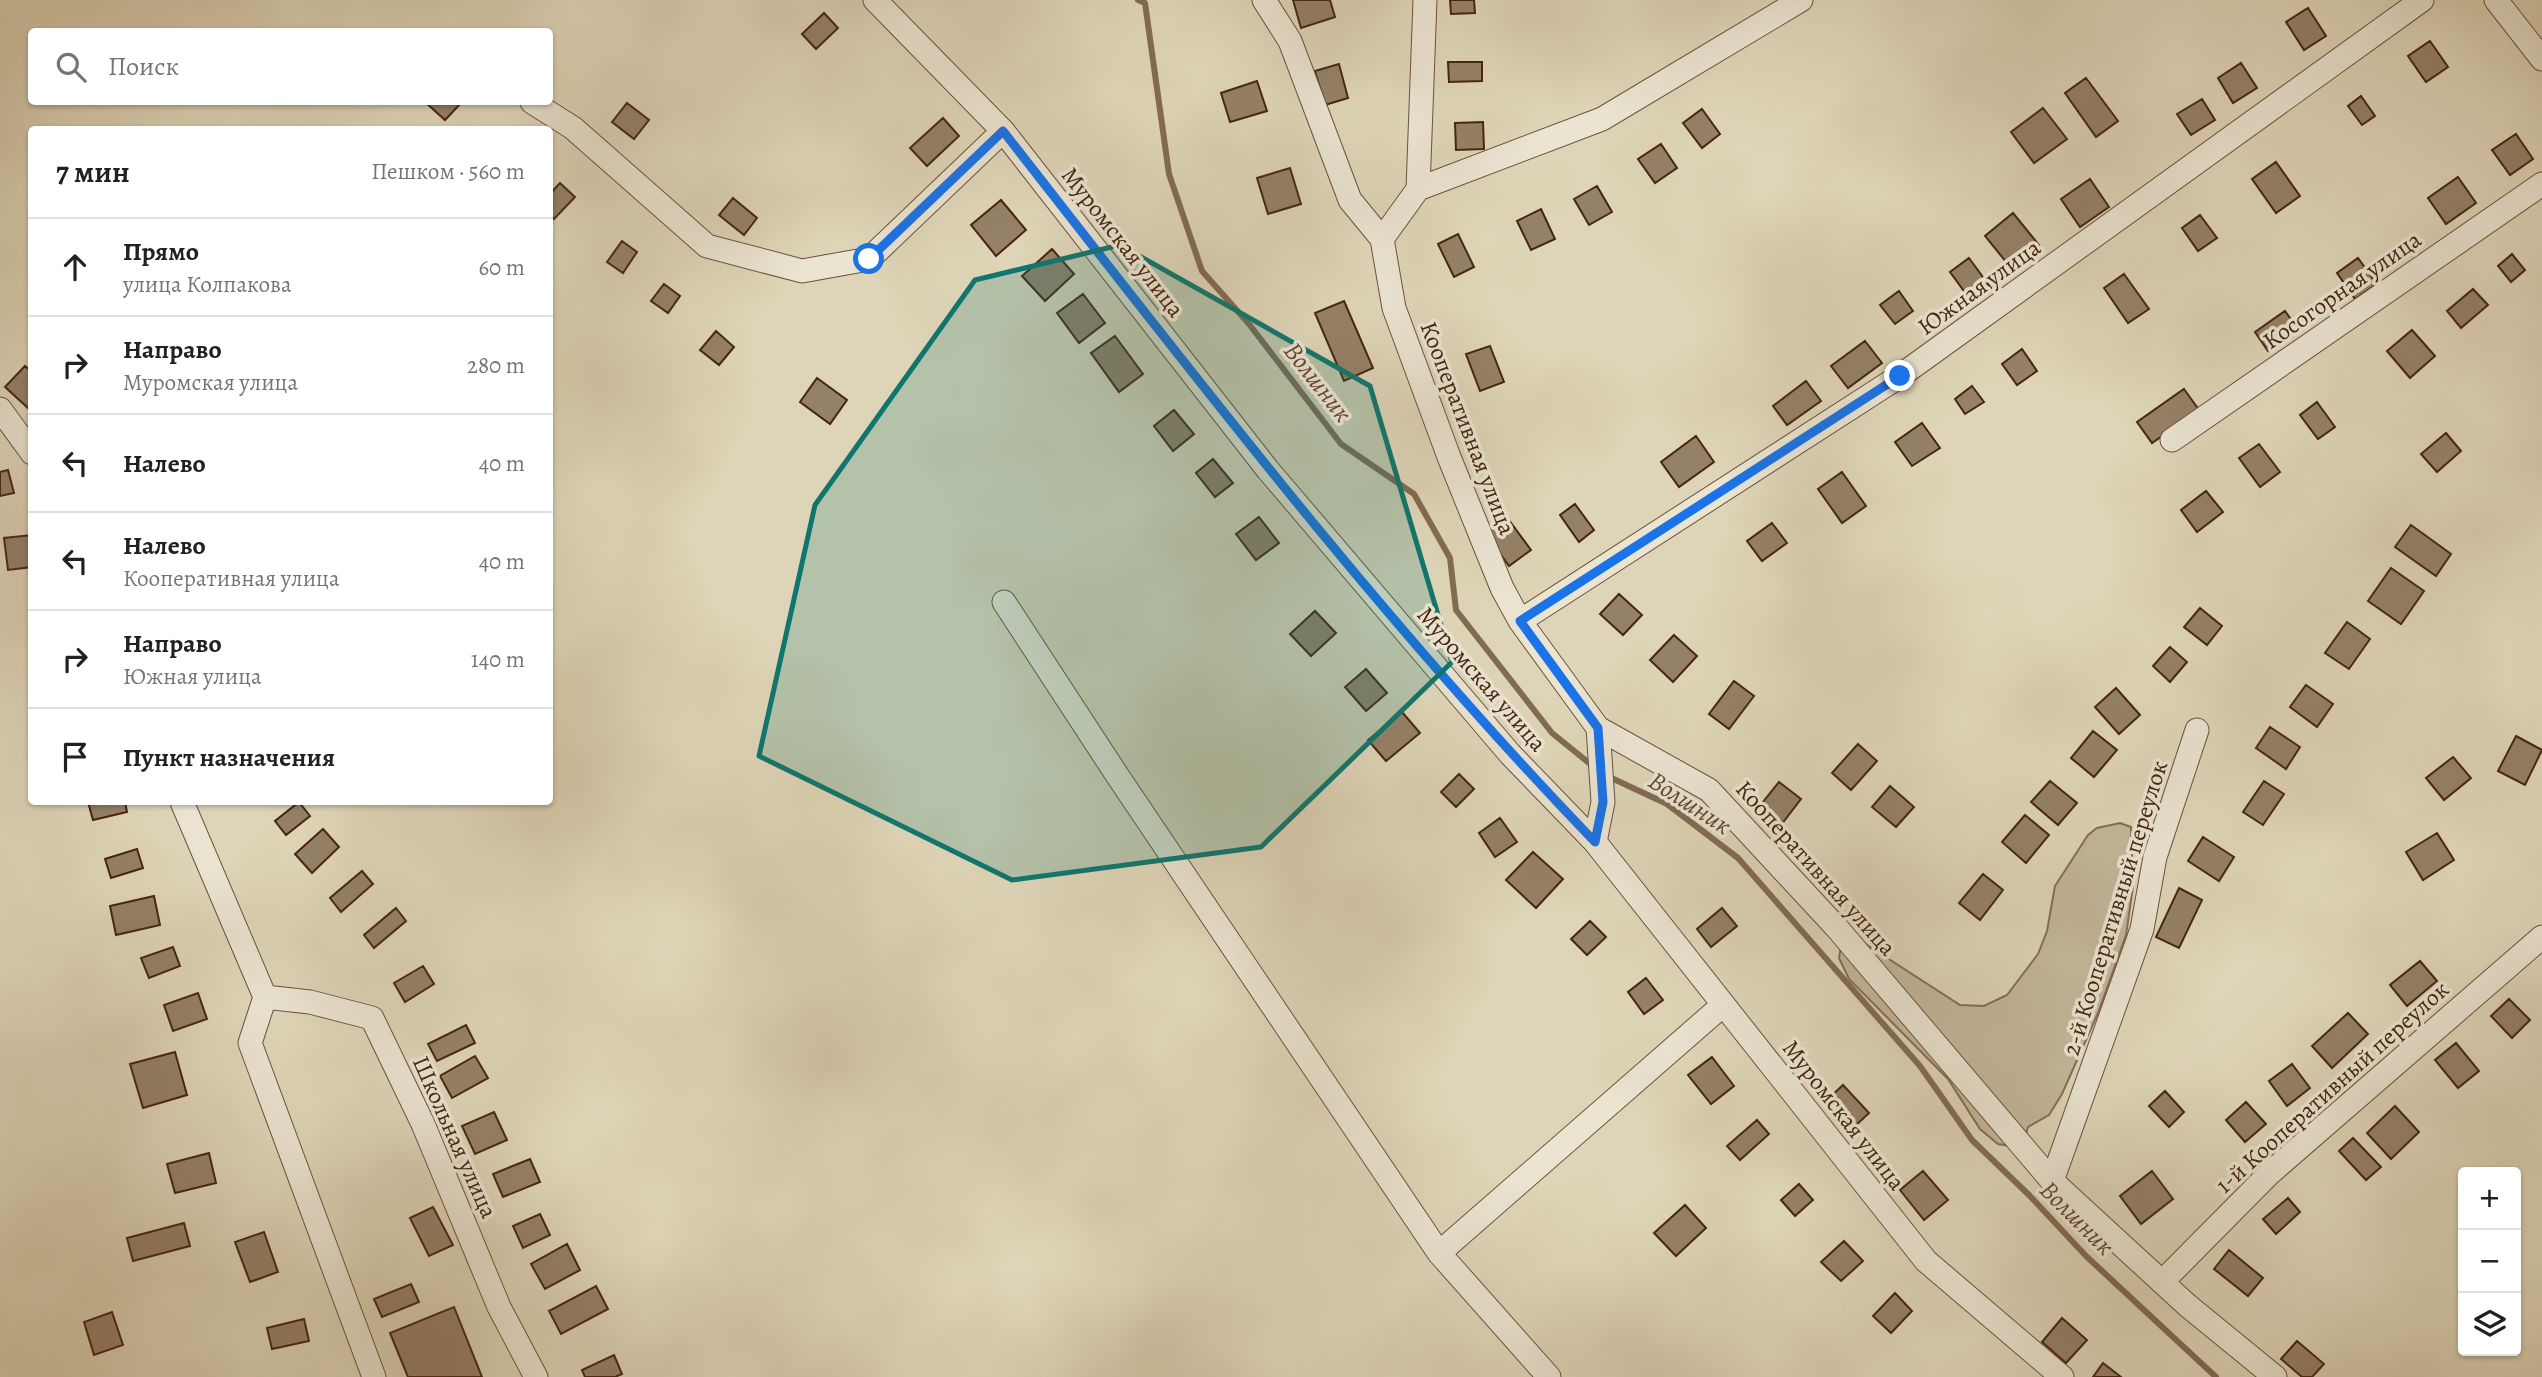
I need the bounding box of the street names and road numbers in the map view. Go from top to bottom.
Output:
street label: Муромская улица [1054,160,1192,324]
street label: Косогорная улица [2257,223,2427,357]
street label: Южная улица [1911,232,2047,342]
street label: Кооперативная улица [1413,317,1523,539]
street label: Муромская улица [1410,600,1554,758]
street label: 2-й Кооперативный переулок [2055,757,2175,1059]
street label: Кооперативная улица [1729,773,1903,963]
street label: 1-й Кооперативный переулок [2208,973,2456,1201]
street label: Муромская улица [1775,1033,1913,1197]
street label: Школьная улица [405,1051,505,1223]

